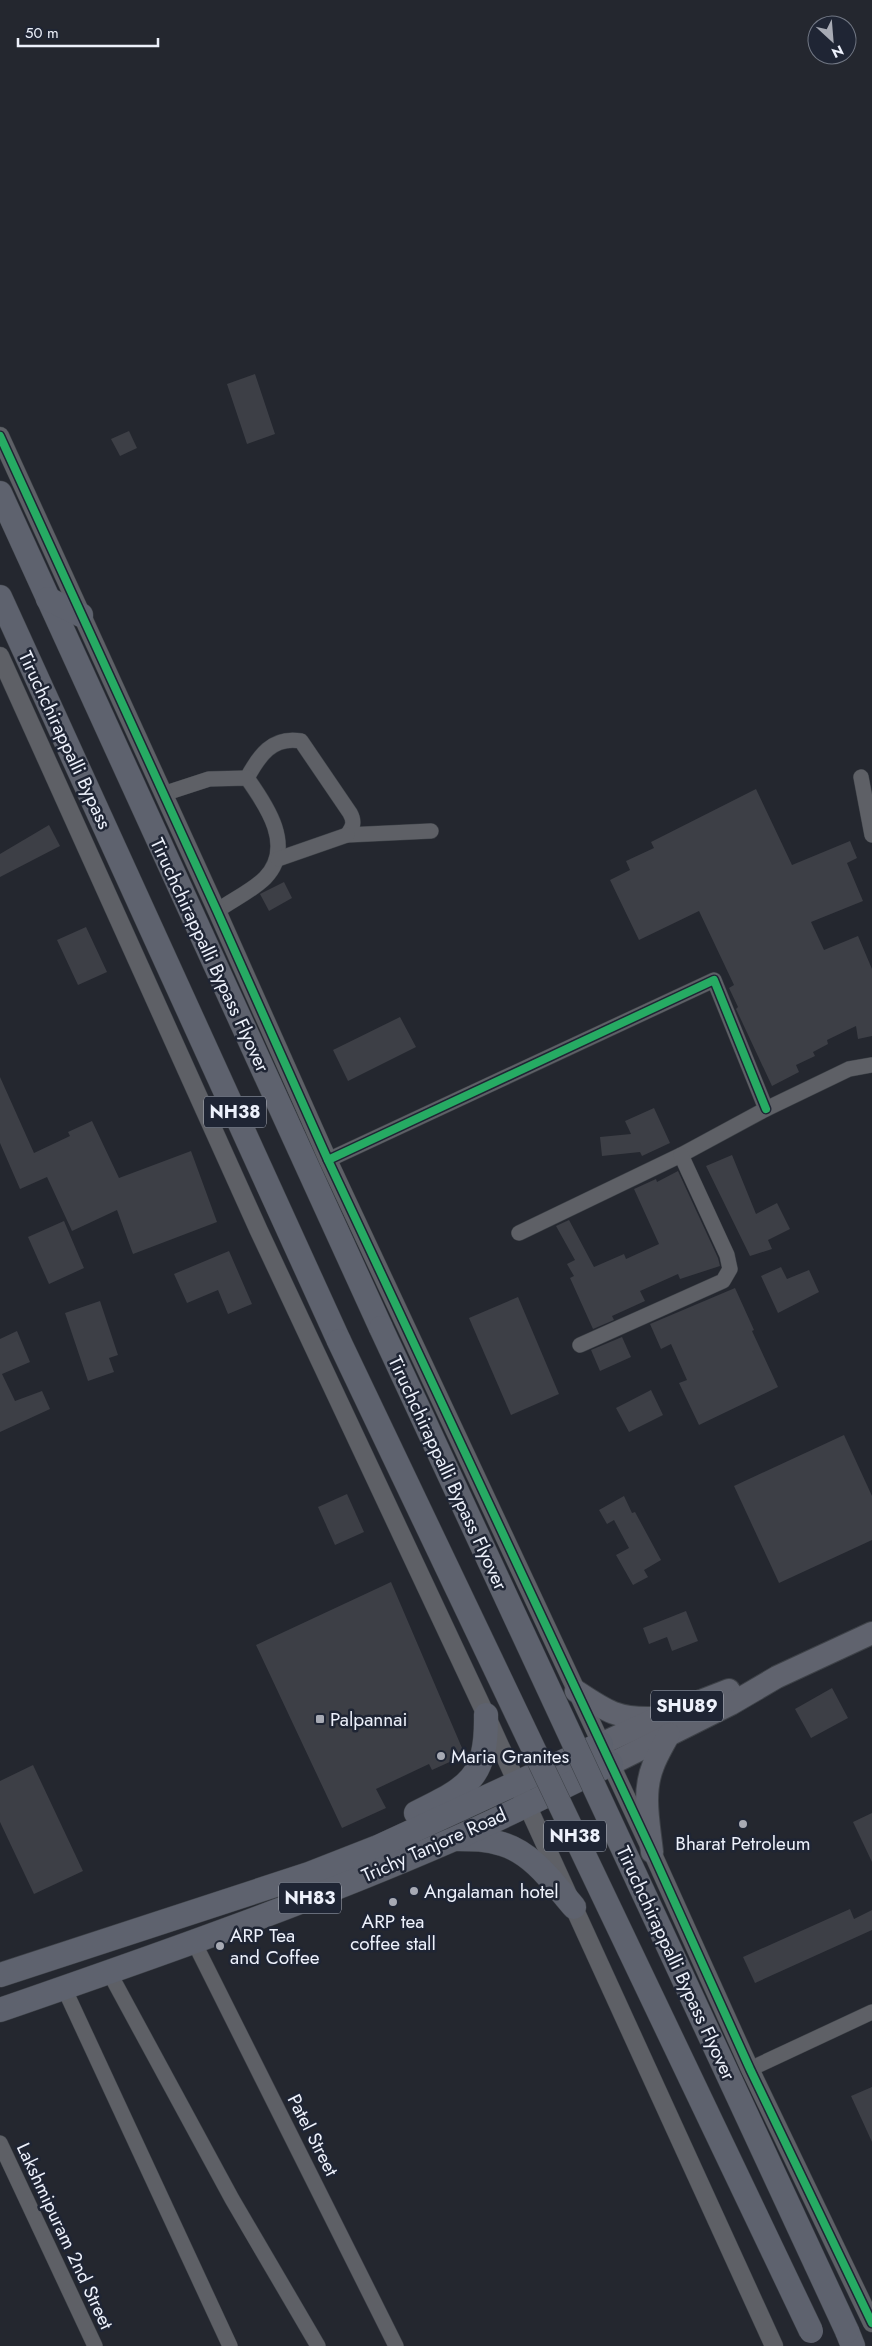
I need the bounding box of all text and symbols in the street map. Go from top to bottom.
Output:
scale bar [18,15,158,47]
north arrow [807,15,857,65]
text: 50 m [25,22,59,44]
text: N [828,40,847,63]
street label: Tiruchchirappalli Bypass [12,647,118,834]
street label: Tiruchchirappalli Bypass Flyover [144,834,276,1077]
road number: NH38 [204,1096,266,1128]
street label: Tiruchchirappalli Bypass Flyover [382,1352,514,1595]
road number: SHU89 [651,1690,723,1722]
place label: Palpannai [330,1706,407,1733]
marker: Palpannai [314,1713,326,1725]
place label: Maria Granites [451,1743,569,1770]
marker: Maria Granites [435,1750,447,1762]
street label: Trichy Tanjore Road [357,1801,511,1889]
marker: Bharat Petroleum [737,1818,749,1830]
road number: NH38 [544,1820,606,1852]
place label: Bharat Petroleum [675,1830,811,1857]
street label: Tiruchchirappalli Bypass Flyover [610,1842,742,2085]
place label: Angalaman hotel [424,1878,559,1905]
road number: NH83 [279,1882,341,1914]
marker: Angalaman hotel [408,1885,420,1897]
marker: ARP tea coffee stall [387,1896,399,1908]
place label: ARP tea coffee stall [350,1908,436,1957]
place label: ARP Tea and Coffee [230,1922,320,1971]
marker: ARP Tea and Coffee [214,1940,226,1952]
street label: Patel Street [281,2089,345,2181]
street label: Lakshmipuram 2nd Street [10,2138,120,2334]

